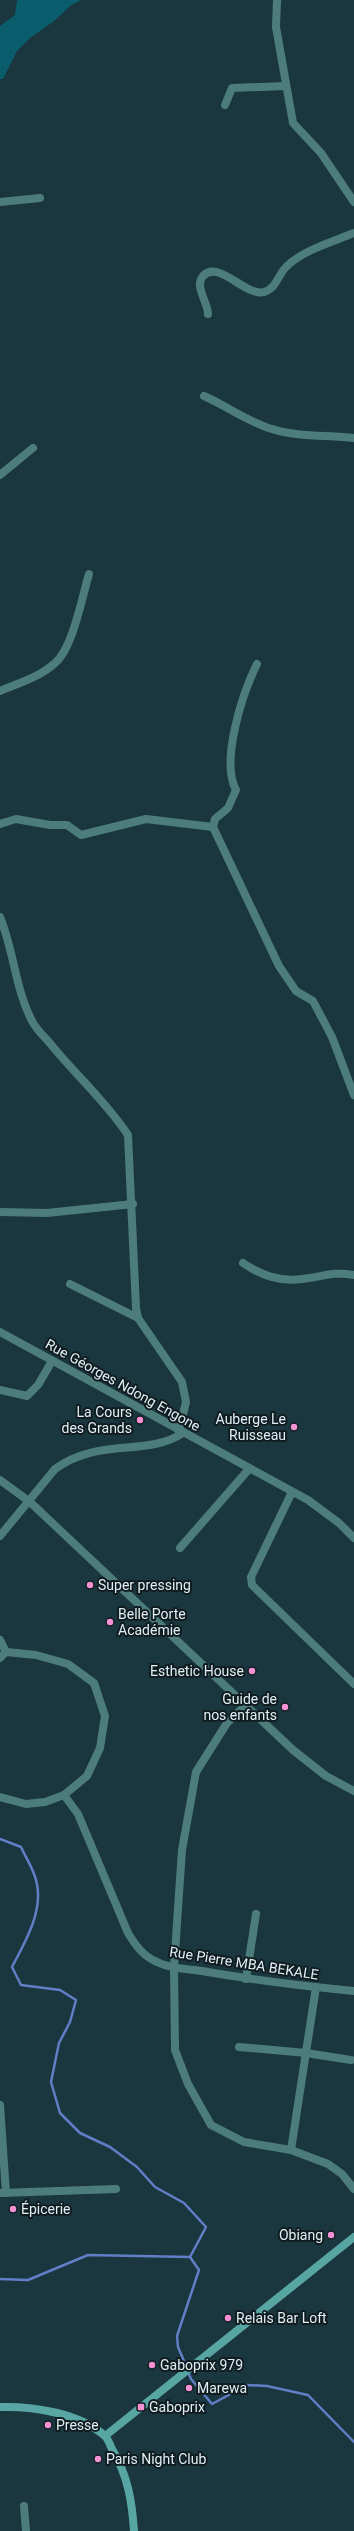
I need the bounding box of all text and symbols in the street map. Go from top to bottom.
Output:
street label: Rue Géorges Ndong Engone [43,1336,203,1434]
place label: La Cours des Grands [62,1404,132,1436]
place label: Auberge Le Ruisseau [216,1411,286,1443]
marker: La Cours des Grands [135,1415,145,1425]
marker: Auberge Le Ruisseau [289,1422,299,1432]
place label: Super pressing [98,1577,191,1593]
marker: Super pressing [85,1580,95,1590]
place label: Belle Porte Académie [118,1606,186,1638]
marker: Belle Porte Académie [105,1617,115,1627]
place label: Esthetic House [150,1663,244,1679]
marker: Esthetic House [247,1666,257,1676]
place label: Guide de nos enfants [203,1691,277,1723]
marker: Guide de nos enfants [280,1702,290,1712]
street label: Rue Pierre MBA BEKALE [168,1943,320,1983]
place label: Épicerie [21,2200,71,2217]
marker: Épicerie [8,2204,18,2214]
place label: Obiang [279,2227,323,2243]
marker: Obiang [326,2230,336,2240]
place label: Relais Bar Loft [236,2310,327,2326]
marker: Relais Bar Loft [223,2313,233,2323]
place label: Gaboprix 979 [160,2357,243,2373]
marker: Gaboprix 979 [147,2360,157,2370]
place label: Marewa [197,2380,247,2396]
marker: Marewa [184,2383,194,2393]
place label: Gaboprix [149,2399,205,2415]
marker: Gaboprix [136,2402,146,2412]
place label: Presse [56,2417,99,2433]
marker: Presse [43,2420,53,2430]
place label: Paris Night Club [106,2451,206,2467]
marker: Paris Night Club [93,2454,103,2464]

